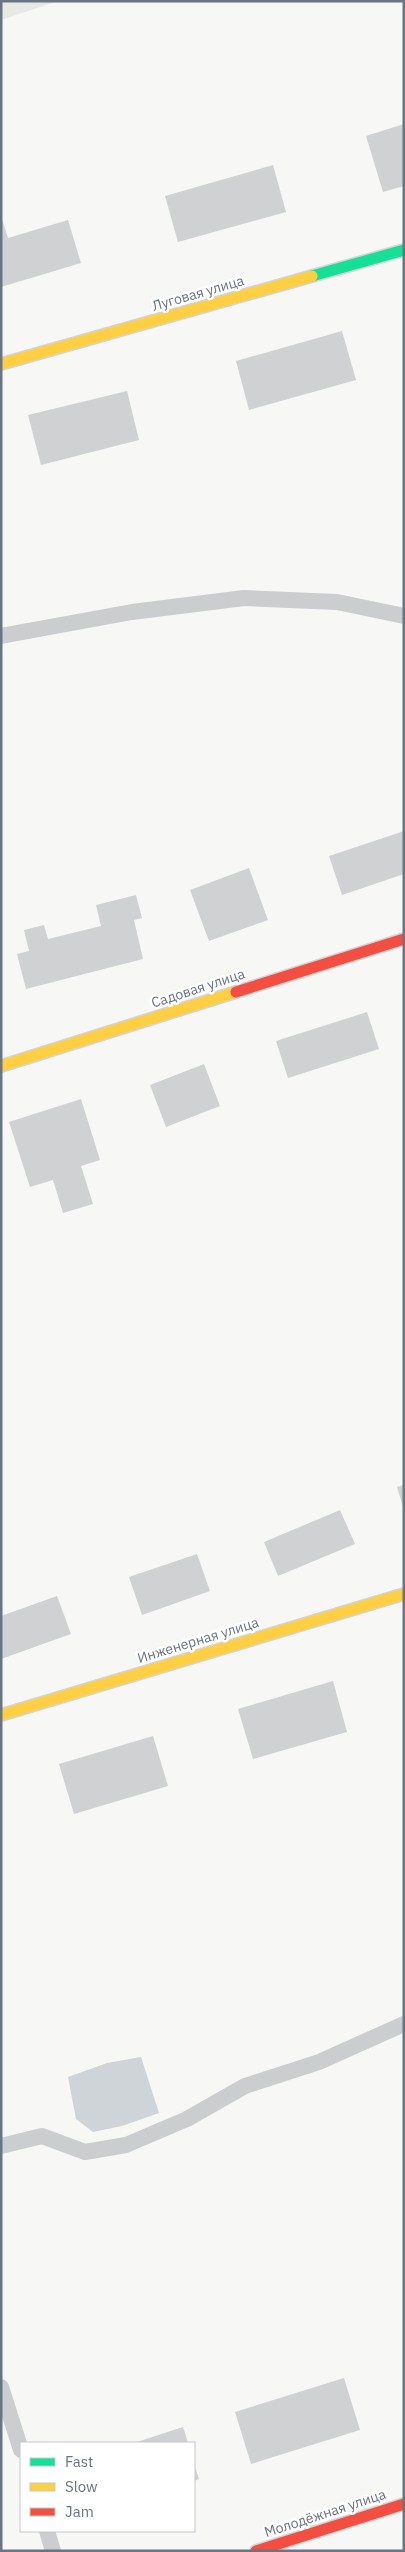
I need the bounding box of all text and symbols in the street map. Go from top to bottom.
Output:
street label: Луговая улица [150,271,247,315]
street label: Садовая улица [149,964,248,1012]
street label: Инженерная улица [135,1613,261,1667]
legend [20,2442,195,2532]
text: Fast [65,2452,93,2471]
text: Slow [65,2477,98,2496]
street label: Молодёжная улица [262,2485,389,2541]
text: Jam [65,2502,94,2521]

